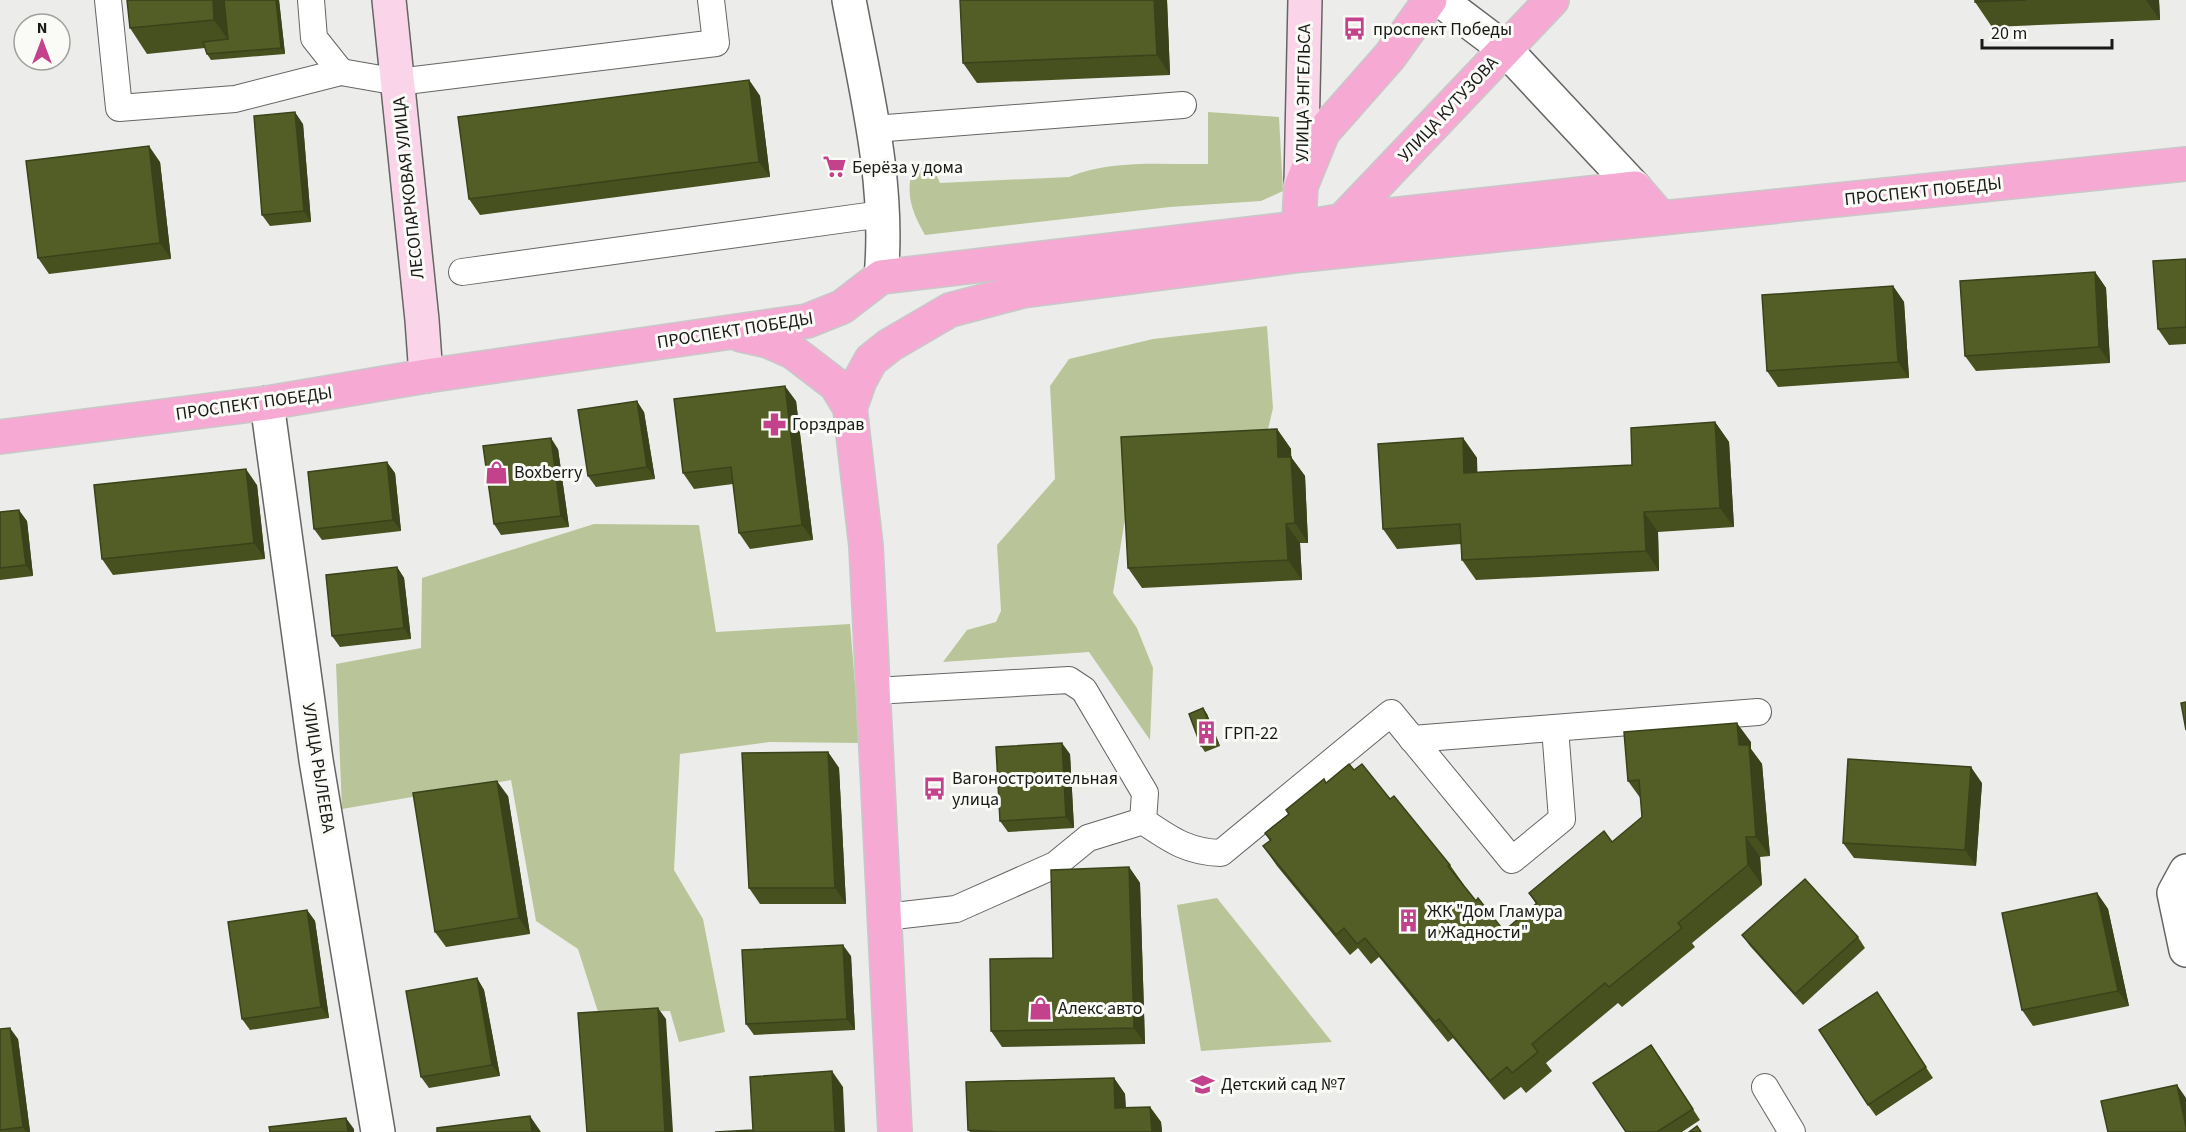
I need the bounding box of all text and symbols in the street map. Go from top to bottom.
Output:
north arrow [12,12,72,72]
scale bar [1982,12,2112,50]
bus stop icon: проспект Победы [1342,16,1368,42]
text: N [37,17,47,39]
place label: проспект Победы [1373,17,1512,42]
text: 20 m [1991,21,2027,46]
street label: УЛИЦА ЭНГЕЛЬСА [1290,23,1317,162]
street label: УЛИЦА КУТУЗОВА [1393,51,1504,168]
street label: ЛЕСОПАРКОВАЯ УЛИЦА [386,95,431,280]
supermarket icon: Берёза у дома [821,154,847,180]
place label: Берёза у дома [852,155,963,180]
street label: ПРОСПЕКТ ПОБЕДЫ [1843,171,2003,212]
street label: ПРОСПЕКТ ПОБЕДЫ [655,306,815,355]
street label: ПРОСПЕКТ ПОБЕДЫ [174,380,334,427]
pharmacy icon: Горздрав [761,411,787,437]
place label: Горздрав [792,412,864,437]
shop icon: Boxberry [483,459,509,485]
place label: Boxberry [514,460,583,485]
street label: УЛИЦА РЫЛЕЕВА [296,701,341,835]
building icon: ГРП-22 [1193,720,1219,746]
place label: ГРП-22 [1224,721,1278,746]
place label: Вагоностроительная улица [952,766,1118,812]
bus stop icon: Вагоностроительная улица [921,775,947,801]
place label: ЖК "Дом Гламура и Жадности" [1427,899,1563,945]
building icon: ЖК "Дом Гламура и Жадности" [1396,908,1422,934]
shop icon: Алекс авто [1027,995,1053,1021]
place label: Алекс авто [1058,996,1143,1021]
school or university icon: Детский сад №7 [1190,1071,1216,1097]
place label: Детский сад №7 [1221,1072,1346,1097]

